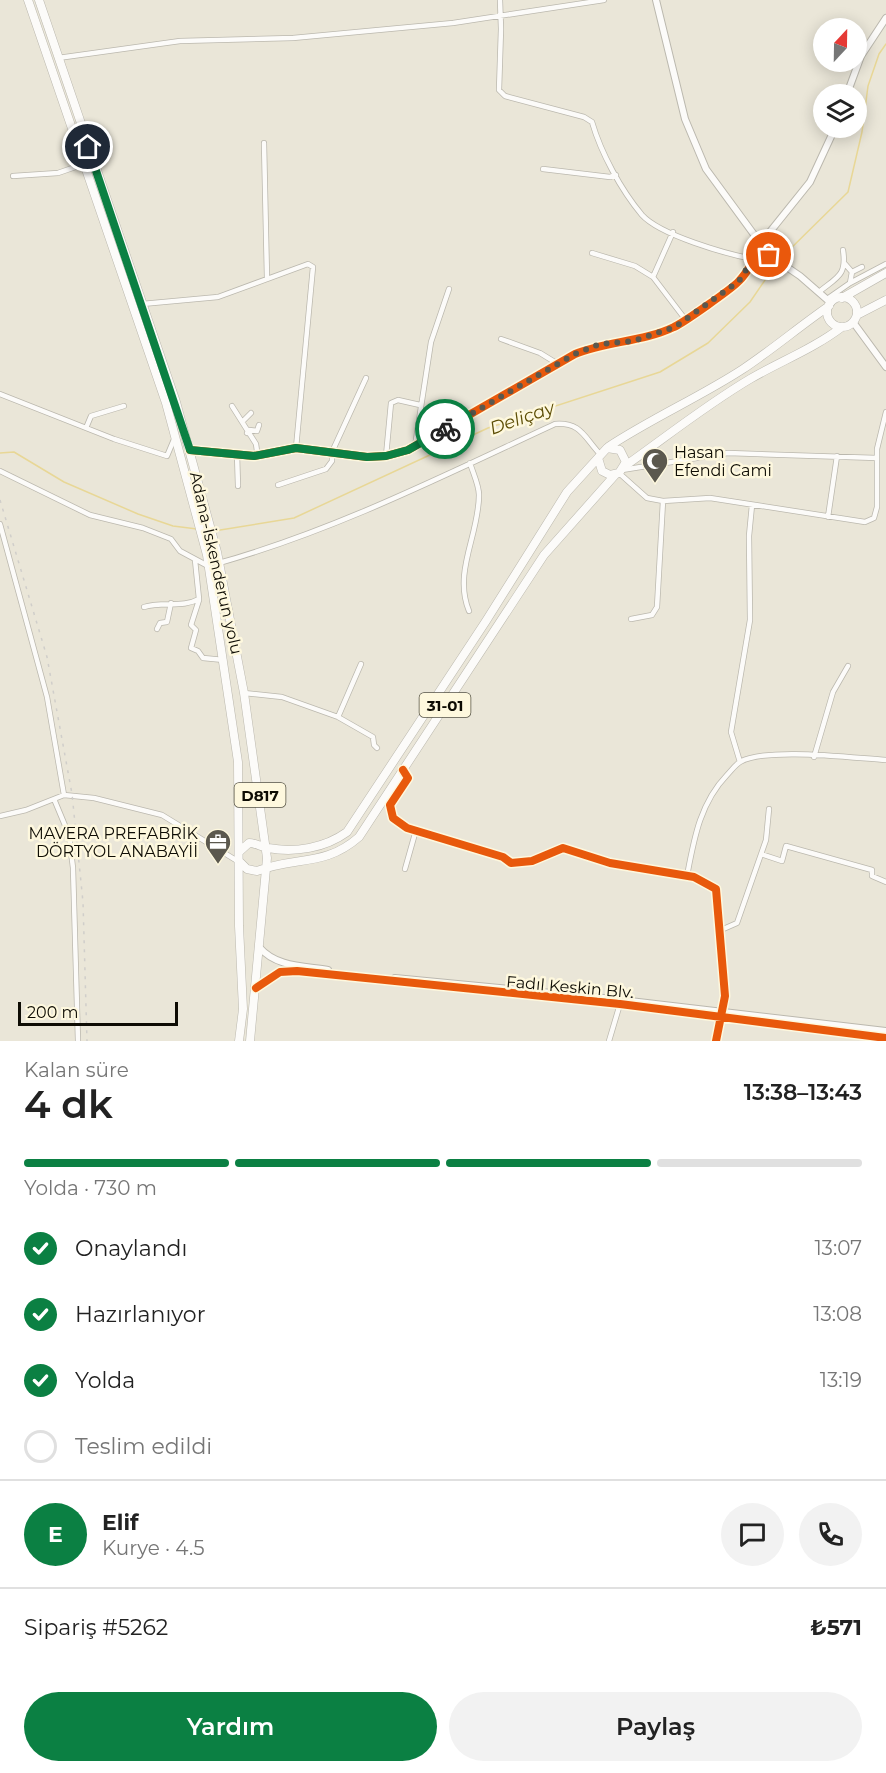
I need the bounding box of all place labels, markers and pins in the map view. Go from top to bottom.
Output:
pin [62,121,113,172]
pin [743,229,794,280]
place label: Hasan Efendi Cami [674,443,772,480]
mosque icon: Hasan Efendi Cami [640,446,670,484]
place label: MAVERA PREFABRİK DÖRTYOL ANABAYİİ [28,824,199,861]
office icon: MAVERA PREFABRİK DÖRTYOL ANABAYİİ [203,827,233,865]

